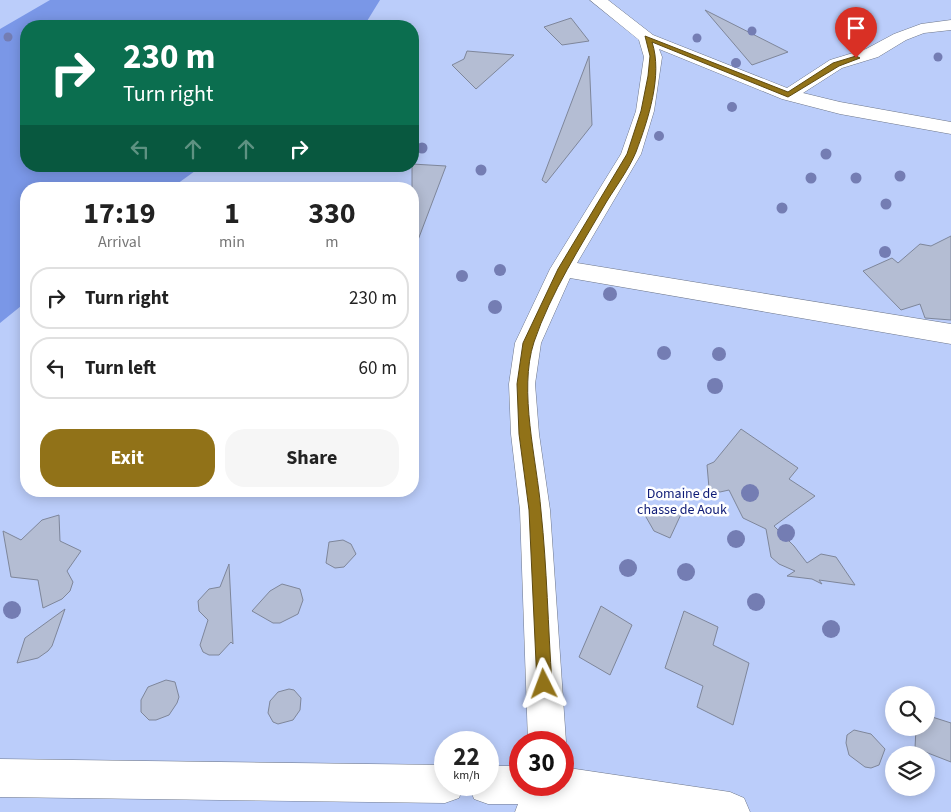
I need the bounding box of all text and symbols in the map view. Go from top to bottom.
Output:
pin [835,7,877,58]
icon: arrive [842,14,870,42]
text: 230 m [123,32,215,82]
icon: right [40,40,105,105]
text: Turn right [123,78,213,110]
icon: left [126,135,154,163]
icon: ahead [179,135,207,163]
icon: ahead [232,135,260,163]
icon: right [285,135,313,163]
text: 17:19 [83,192,156,235]
text: 1 [224,192,240,235]
text: 330 [308,192,356,235]
text: Arrival [98,231,141,253]
text: min [219,231,245,253]
text: m [325,231,339,253]
icon: right [42,284,70,312]
text: Turn right [85,285,169,312]
text: 230 m [349,285,397,312]
icon: left [42,354,70,382]
text: Turn left [85,355,156,382]
text: 60 m [359,355,397,382]
button: Exit [40,429,215,487]
button: Share [225,429,399,487]
park label: Domaine de chasse de Aouk [637,484,727,520]
position arrow [517,657,569,709]
map controls [885,686,935,796]
button: search [885,686,935,736]
speed limit sign: 30 [509,731,574,796]
text: 22 [453,739,480,775]
button: layers [885,746,935,796]
text: km/h [453,767,480,784]

